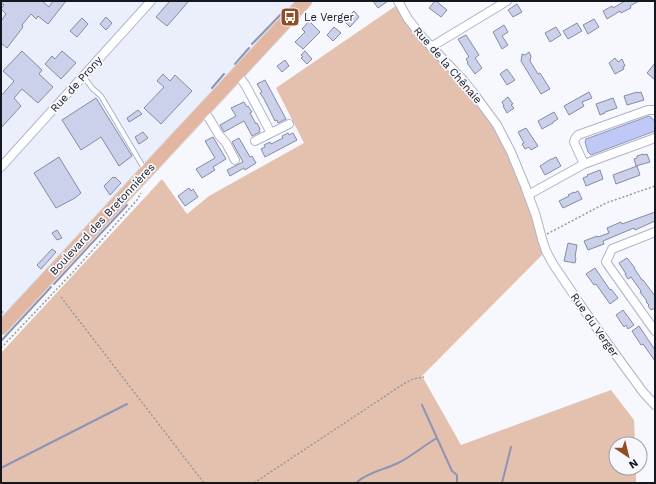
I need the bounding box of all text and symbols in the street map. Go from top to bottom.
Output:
bus stop icon: Le Verger [279,6,301,28]
place label: Le Verger [304,11,355,24]
street label: Rue de la Chênaie [411,24,484,106]
street label: Rue de Prony [48,53,105,115]
street label: Boulevard des Bretonnières [47,161,158,278]
street label: Rue du Verger [568,291,622,360]
north arrow [608,436,648,476]
text: N [626,456,641,471]

